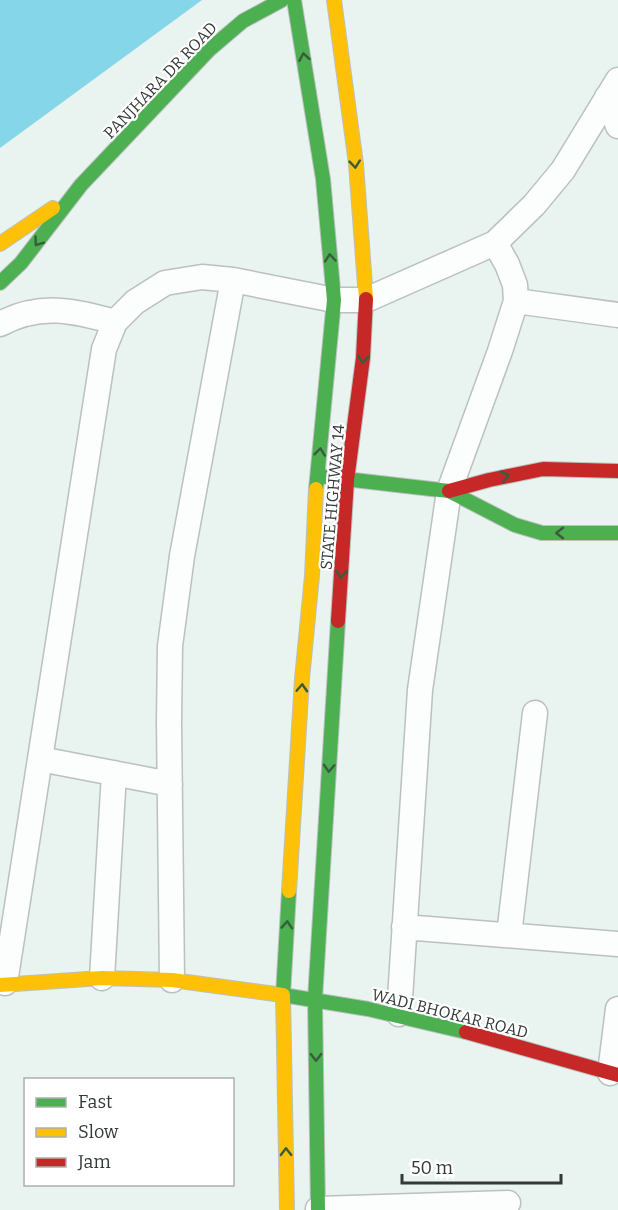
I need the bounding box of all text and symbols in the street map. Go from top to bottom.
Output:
street label: PANJHARA DR ROAD [100,18,221,143]
one-way arrow [298,52,311,62]
one-way arrow [349,160,361,169]
one-way arrow [34,235,45,246]
one-way arrow [324,253,337,262]
one-way arrow [357,354,370,363]
street label: STATE HIGHWAY 14 [317,423,348,571]
one-way arrow [313,447,326,456]
one-way arrow [500,470,510,483]
one-way arrow [555,527,564,539]
one-way arrow [335,569,348,578]
one-way arrow [295,683,308,692]
one-way arrow [323,764,336,773]
one-way arrow [281,920,294,929]
street label: WADI BHOKAR ROAD [370,985,530,1042]
one-way arrow [310,1052,322,1061]
legend [24,1078,234,1186]
text: Fast [78,1091,113,1113]
text: Slow [78,1121,119,1143]
one-way arrow [280,1147,292,1156]
scale bar [402,1147,561,1185]
text: Jam [77,1151,111,1173]
text: 50 m [411,1157,453,1179]

